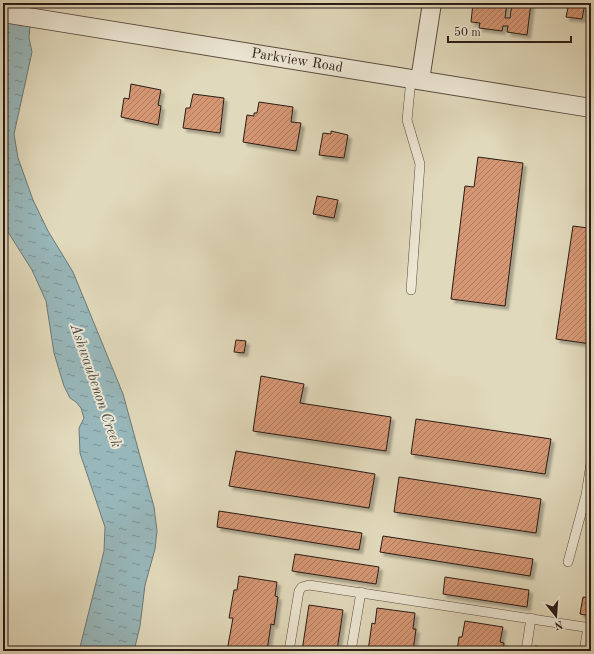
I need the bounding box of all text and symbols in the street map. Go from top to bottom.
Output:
scale bar [448,18,571,44]
text: 50 m [454,26,481,39]
street label: Parkview Road [250,46,344,75]
water label: Ashwaubenon Creek [66,321,123,450]
north arrow [536,596,576,636]
text: N [552,618,564,631]

